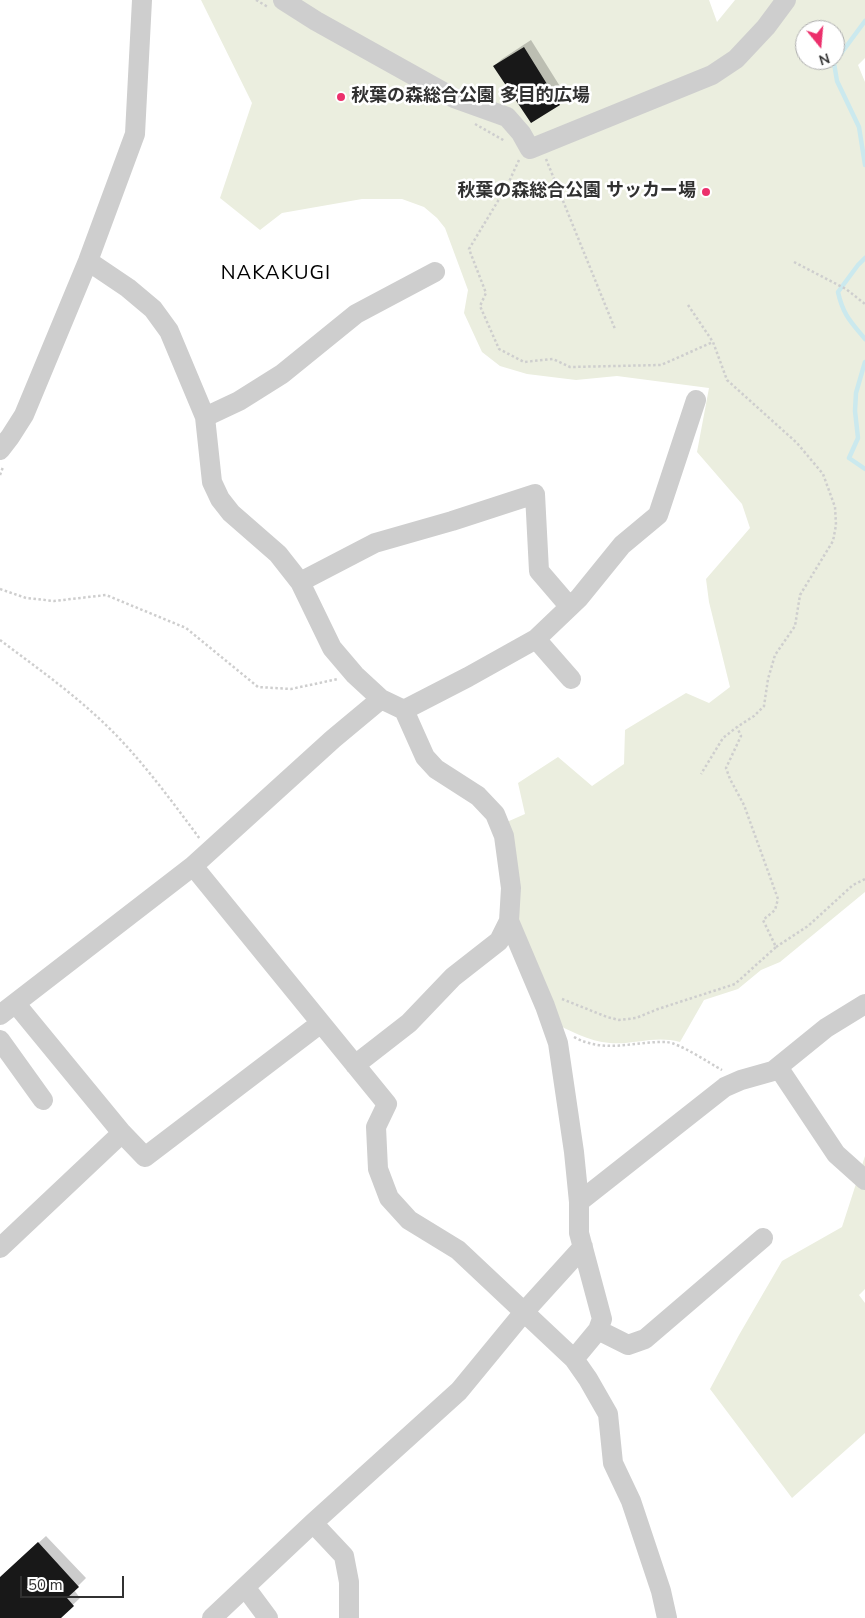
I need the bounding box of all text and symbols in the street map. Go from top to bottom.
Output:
north arrow [795,20,845,70]
text: N [816,48,832,69]
place label: 秋葉の森総合公園 多目的広場 [351,86,590,108]
marker: 秋葉の森総合公園 多目的広場 [335,91,347,103]
place label: 秋葉の森総合公園 サッカー場 [457,181,696,203]
marker: 秋葉の森総合公園 サッカー場 [700,186,712,198]
district label: NAKAKUGI [220,262,332,286]
scale bar [22,1566,126,1598]
text: 50 m [28,1575,63,1595]

